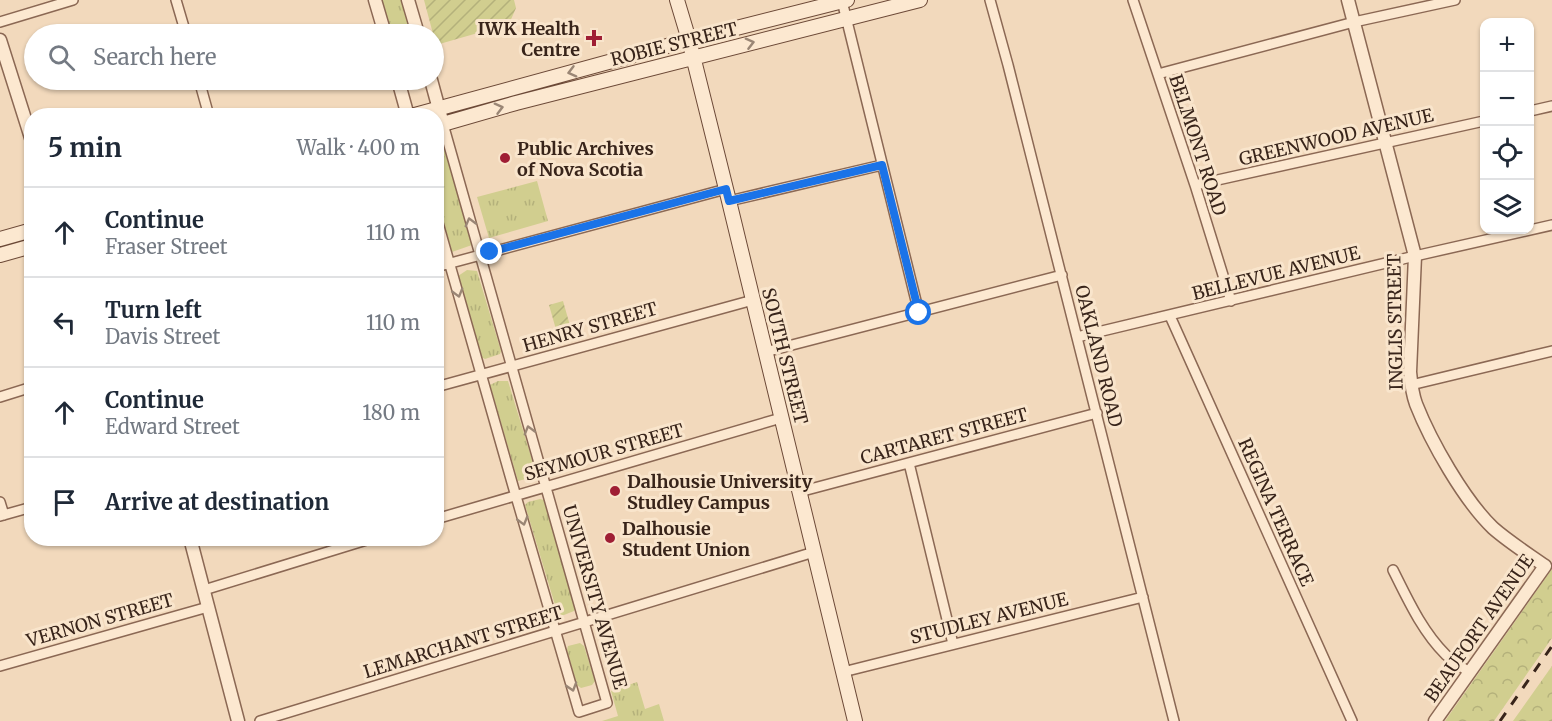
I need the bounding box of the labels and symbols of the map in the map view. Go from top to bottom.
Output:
place label: IWK Health Centre [477,17,580,61]
street label: ROBIE STREET [608,17,740,71]
marker: IWK Health Centre [585,29,603,47]
one-way arrow [745,38,755,51]
one-way arrow [567,65,578,77]
street label: BELMONT ROAD [1164,72,1232,218]
one-way arrow [494,103,504,115]
street label: GREENWOOD AVENUE [1237,103,1436,171]
place label: Public Archives of Nova Scotia [517,137,654,181]
marker: Public Archives of Nova Scotia [498,151,512,165]
one-way arrow [465,217,478,227]
route end [476,238,502,264]
street label: BELLEVUE AVENUE [1190,241,1363,305]
street label: INGLIS STREET [1382,253,1408,391]
street label: OAKLAND ROAD [1070,283,1128,429]
street label: SOUTH STREET [757,285,813,427]
one-way arrow [451,287,463,297]
street label: HENRY STREET [520,297,660,357]
route start [905,299,931,325]
street label: CARTARET STREET [858,402,1031,469]
street label: SEYMOUR STREET [521,418,687,486]
one-way arrow [524,425,536,436]
street label: REGINA TERRACE [1233,434,1319,590]
place label: Dalhousie University Studley Campus [627,470,813,514]
marker: Dalhousie University Studley Campus [608,484,622,498]
street label: UNIVERSITY AVENUE [558,502,632,692]
one-way arrow [516,515,528,526]
place label: Dalhousie Student Union [622,517,750,561]
marker: Dalhousie Student Union [603,531,617,545]
street label: BEAUFORT AVENUE [1419,549,1539,706]
street label: STUDLEY AVENUE [908,587,1071,649]
street label: VERNON STREET [23,588,177,652]
street label: LEMARCHANT STREET [361,601,566,683]
one-way arrow [565,681,577,692]

